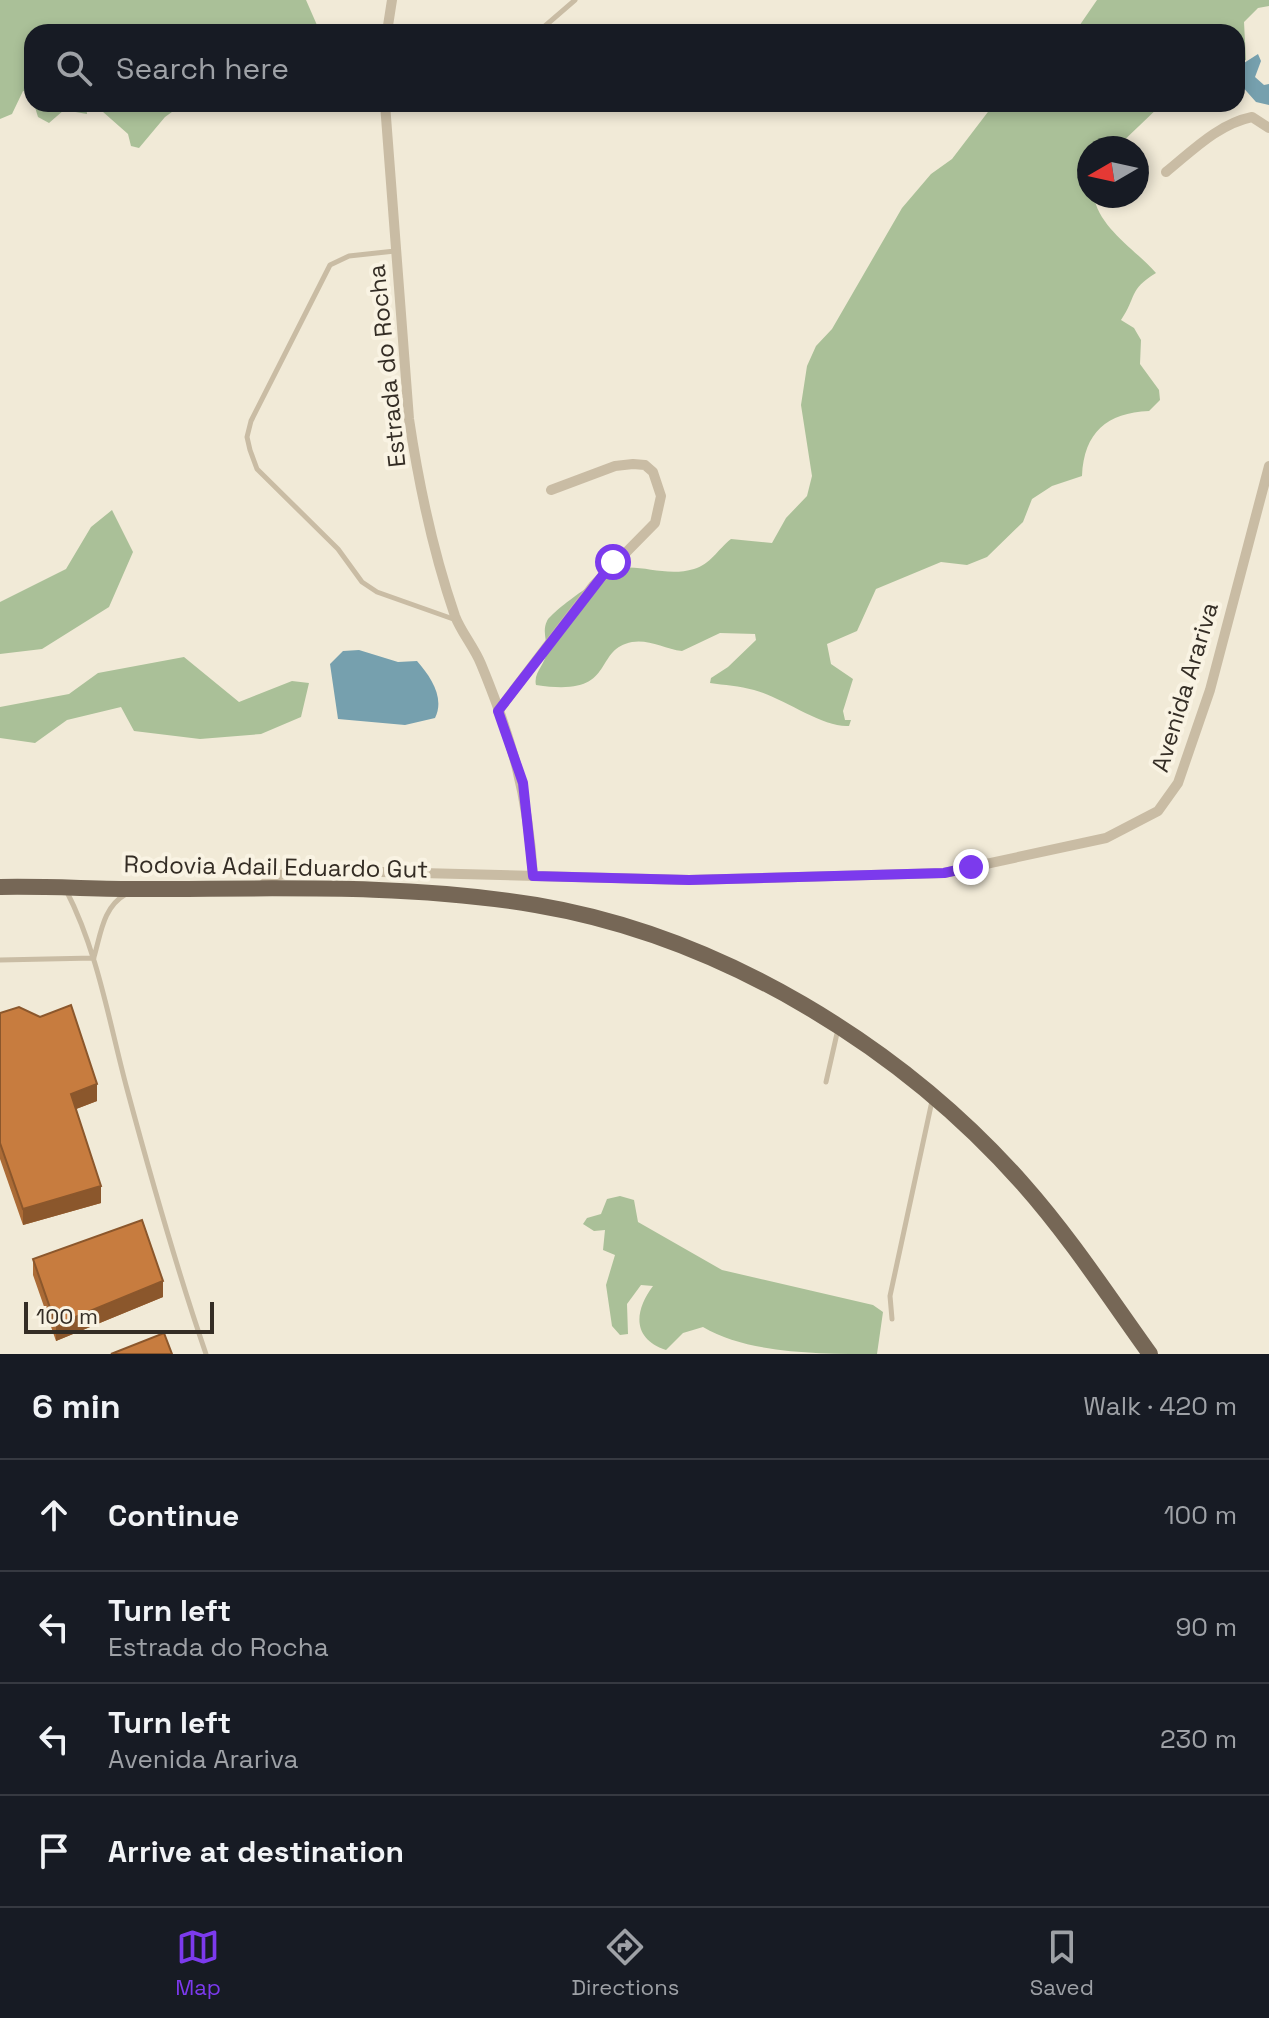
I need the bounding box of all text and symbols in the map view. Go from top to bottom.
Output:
search box [24,24,1245,112]
icon: search [52,46,96,90]
text: Search here [116,49,289,88]
north arrow [1077,136,1149,208]
street label: Estrada do Rocha [360,263,413,469]
route start [595,544,631,580]
street label: Avenida Arariva [1144,598,1225,775]
street label: Rodovia Adail Eduardo Gut [123,848,429,885]
route end [953,849,989,885]
scale bar [24,1298,214,1334]
text: 100 m [36,1302,98,1330]
text: 6 min [32,1385,121,1428]
text: Walk · 420 m [1083,1389,1237,1423]
icon: ahead [32,1493,76,1537]
text: Continue [108,1496,239,1535]
text: 100 m [1164,1498,1237,1532]
text: Turn left [108,1591,231,1630]
icon: left [32,1605,76,1649]
text: 90 m [1175,1610,1237,1644]
text: Estrada do Rocha [108,1630,329,1664]
text: Turn left [108,1703,231,1742]
icon: left [32,1717,76,1761]
text: 230 m [1160,1722,1237,1756]
text: Avenida Arariva [108,1742,299,1776]
icon: arrive [32,1829,76,1873]
text: Arrive at destination [108,1832,404,1871]
tab: Map [175,1925,221,2001]
tab: Directions [571,1925,679,2001]
tab: Saved [1030,1925,1094,2001]

